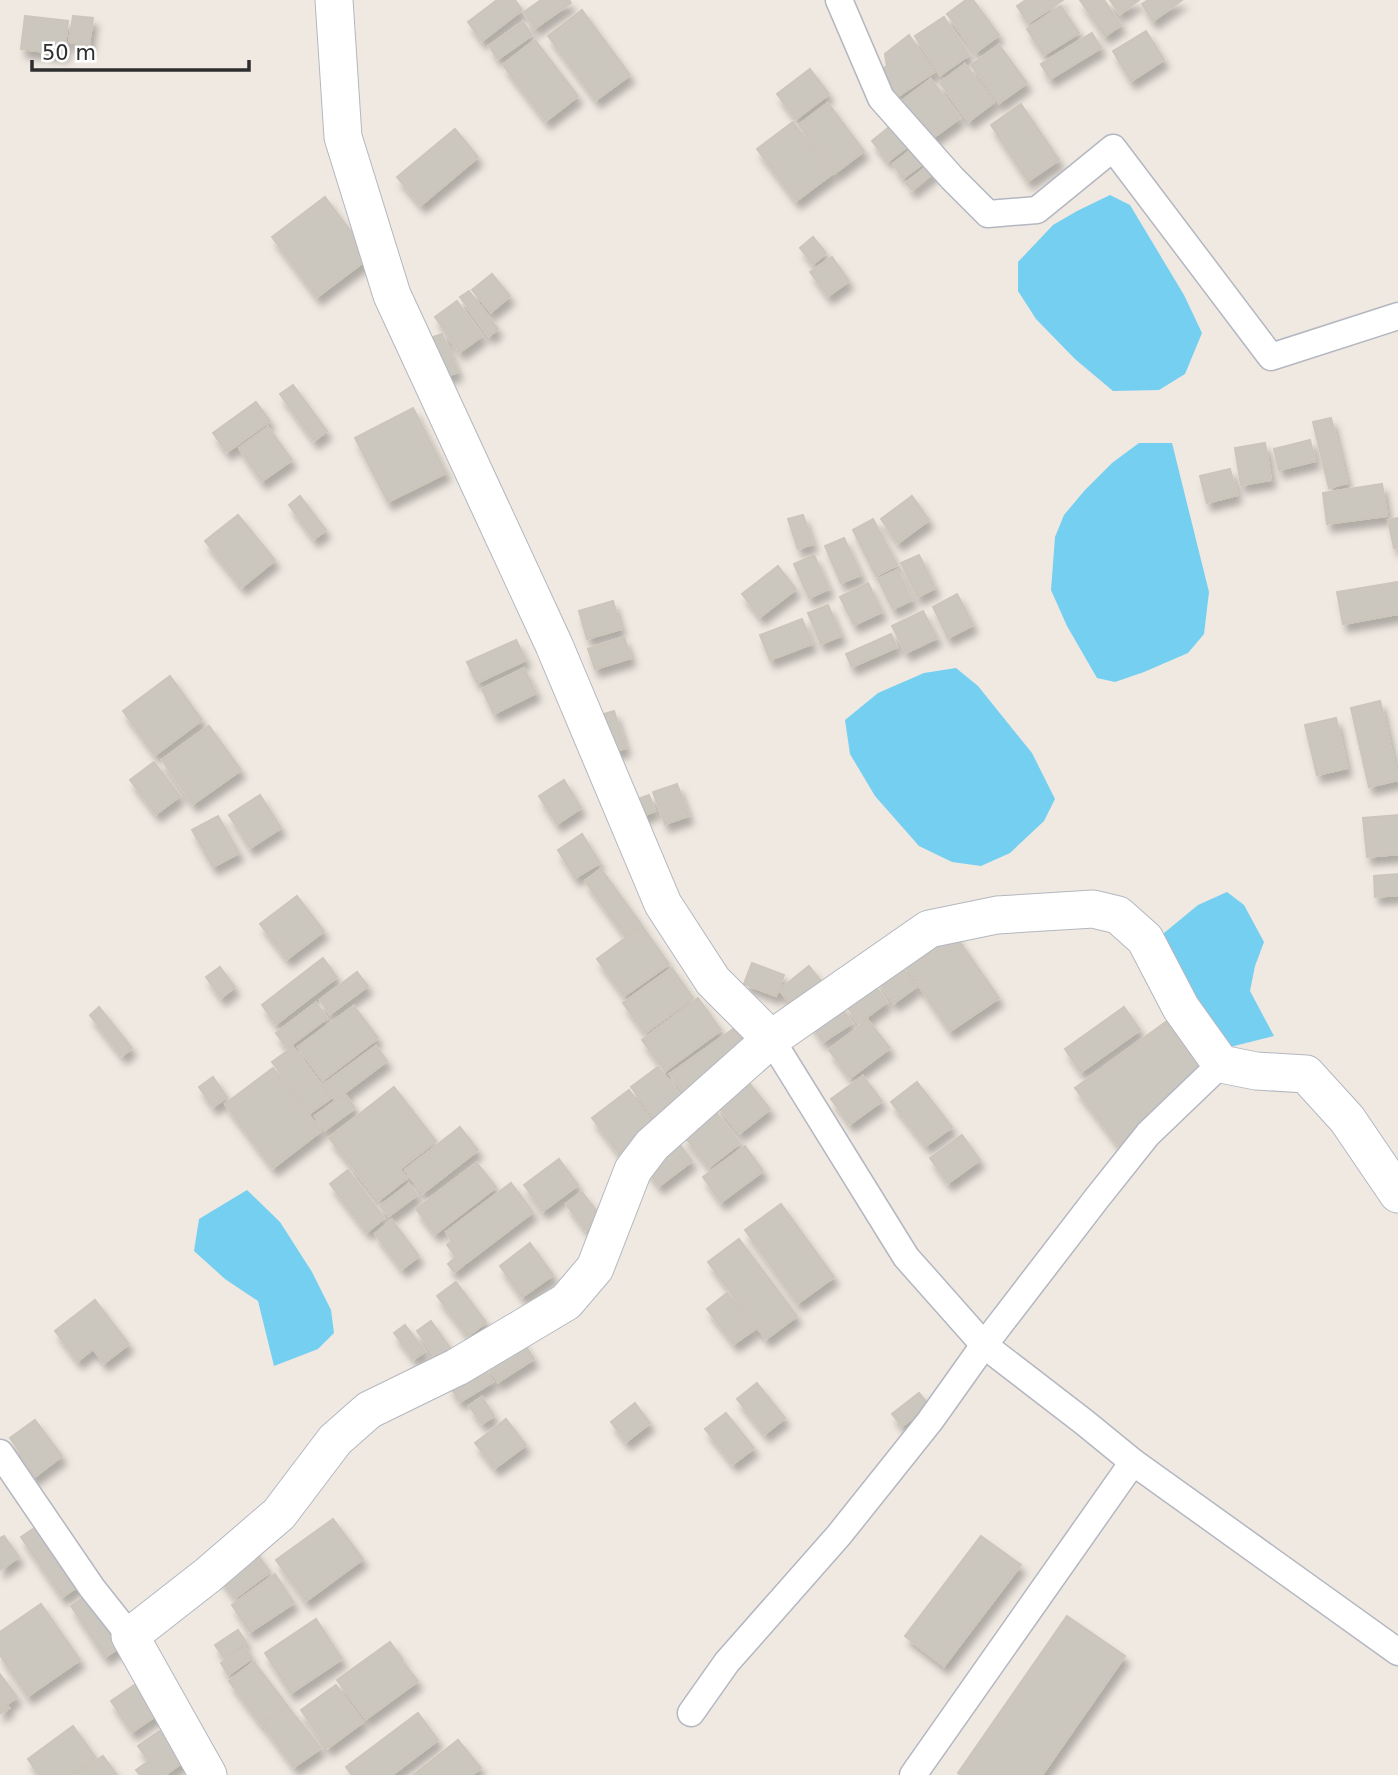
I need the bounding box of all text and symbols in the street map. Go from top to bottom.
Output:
scale bar [32,28,248,72]
text: 50 m [42,41,96,65]

